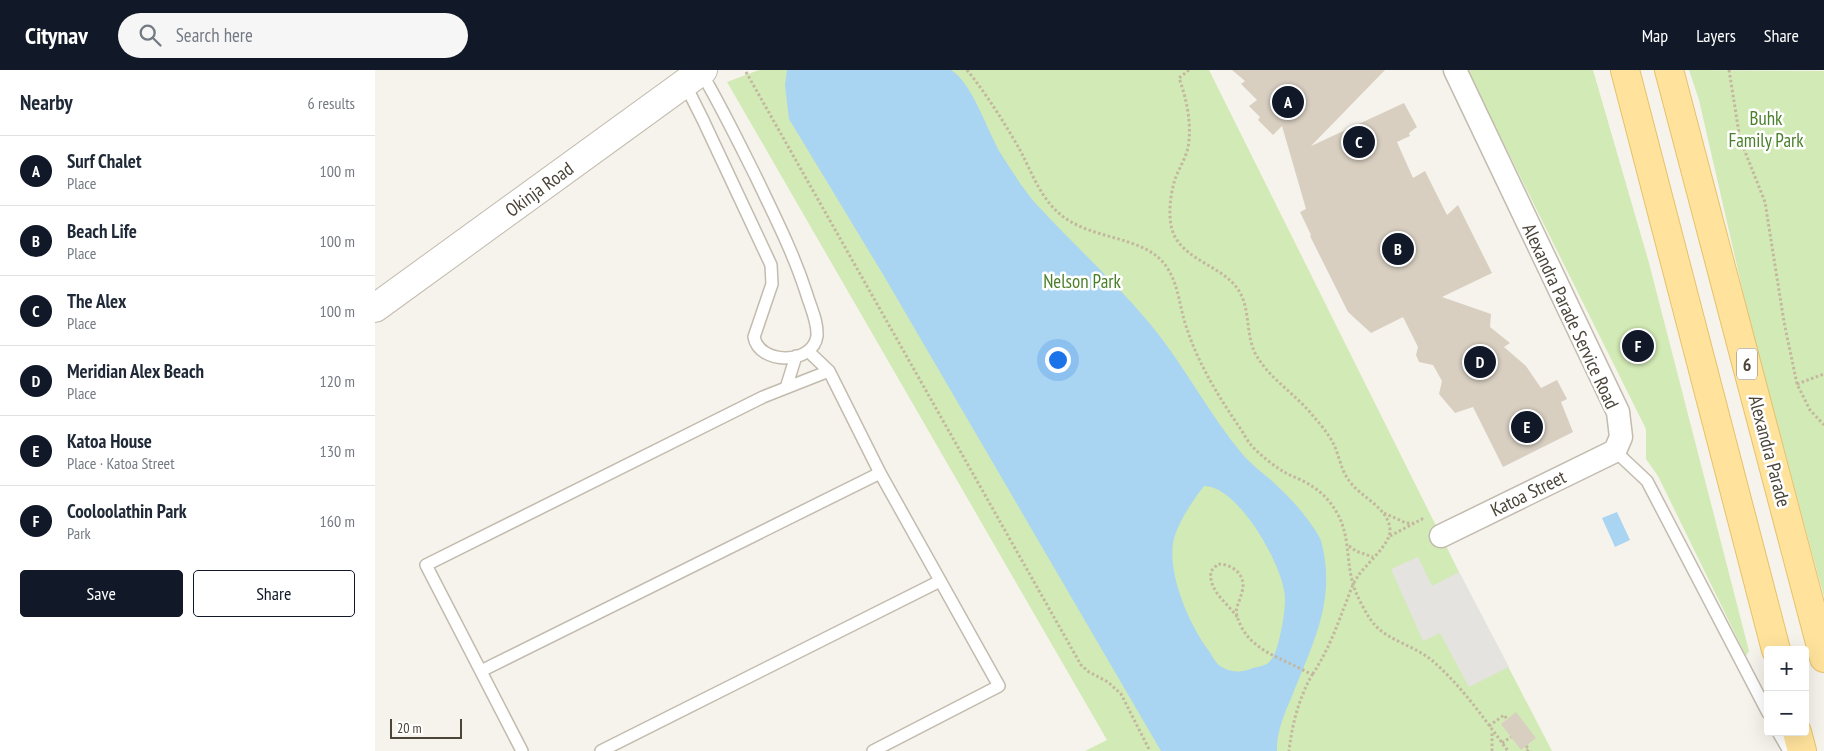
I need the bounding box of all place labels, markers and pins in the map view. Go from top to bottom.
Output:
pin: A [1272,83,1304,121]
pin: C [1343,123,1375,161]
pin: B [1382,230,1414,268]
pin: F [1622,327,1654,365]
pin: D [1464,343,1496,381]
pin: E [1511,408,1543,446]

